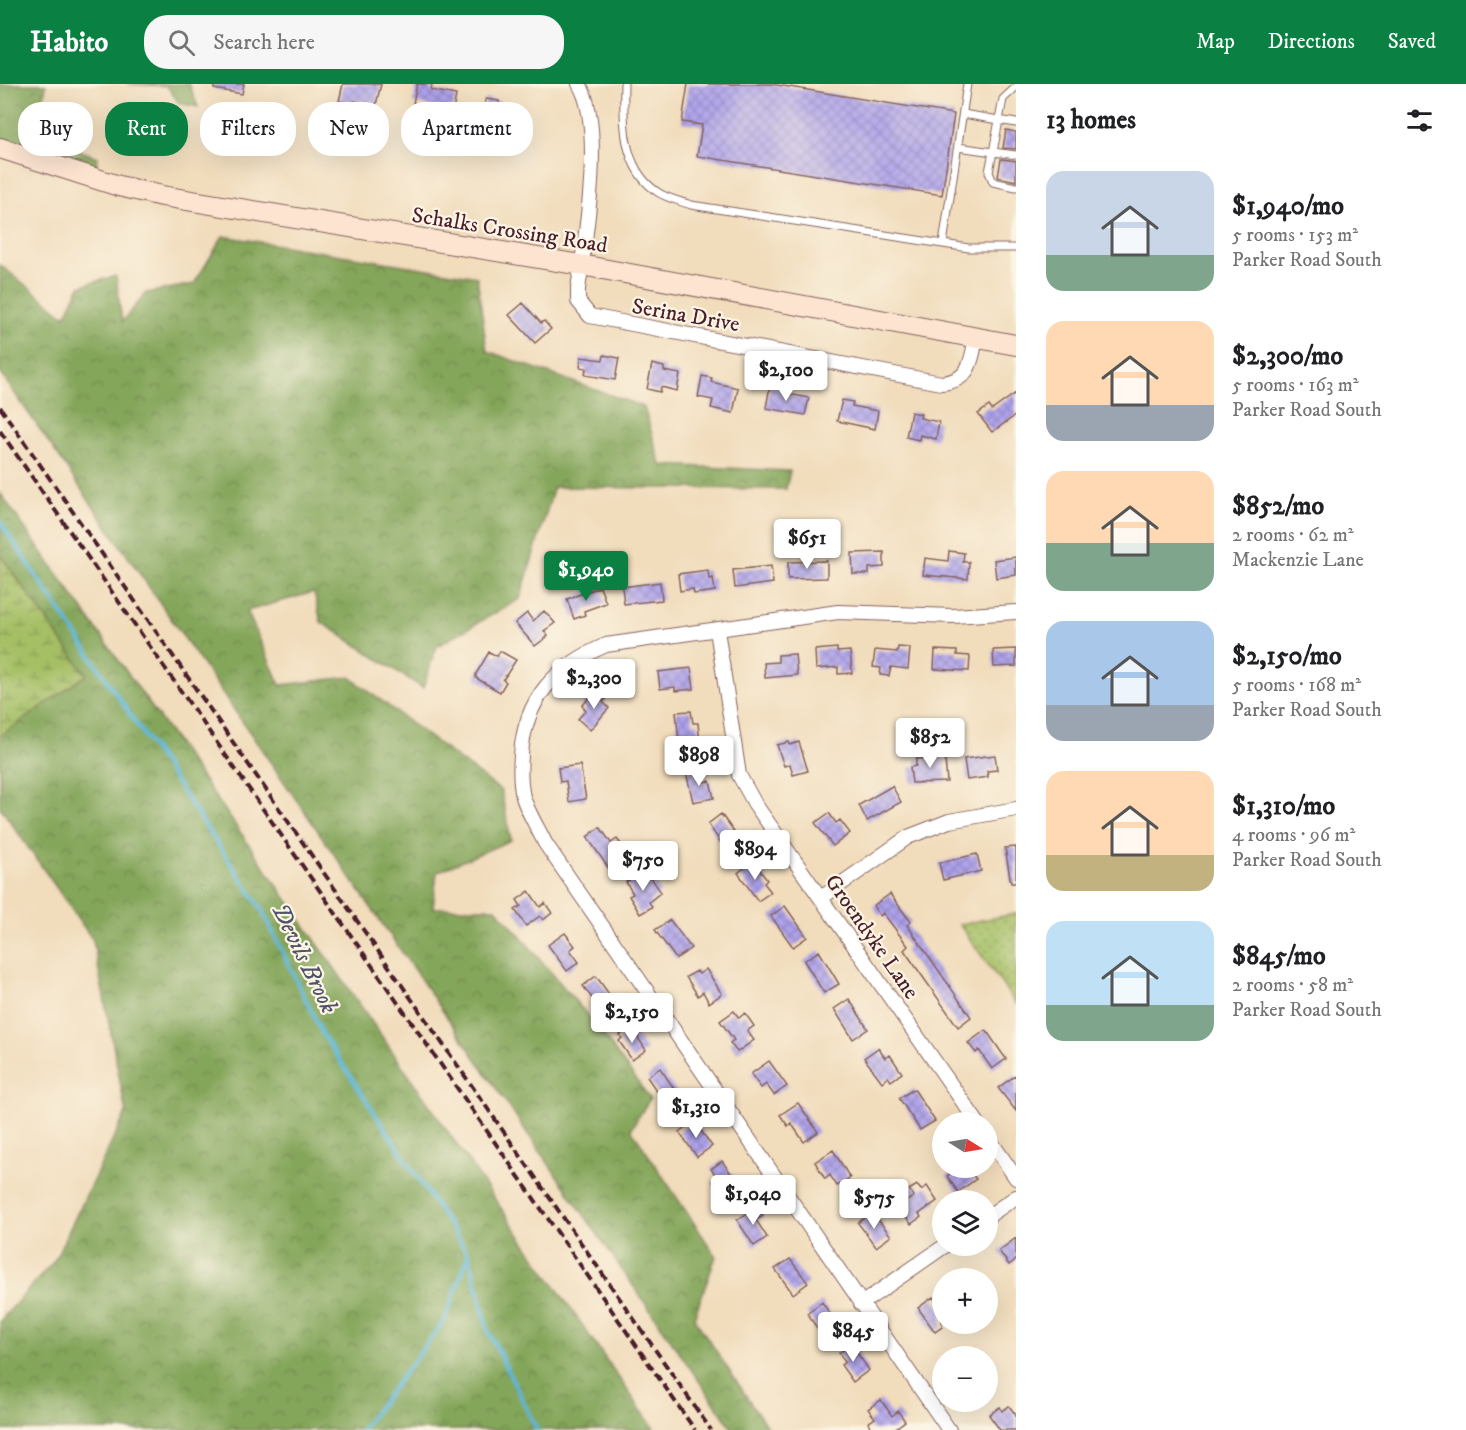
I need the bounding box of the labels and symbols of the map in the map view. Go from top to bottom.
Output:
street label: Schalks Crossing Road [410,202,610,259]
street label: Serina Drive [630,293,742,338]
pin: $2,100 [737,351,835,402]
pin: $651 [771,519,843,570]
pin: $1,940 [537,551,635,602]
pin: $2,300 [545,659,643,710]
pin: $852 [894,718,966,769]
pin: $898 [663,736,735,787]
pin: $894 [719,830,791,881]
pin: $750 [607,841,679,892]
street label: Groendyke Lane [819,869,925,1004]
water label: Devils Brook [264,898,344,1019]
pin: $2,150 [583,993,681,1044]
pin: $1,310 [647,1088,745,1139]
north arrow [932,1112,998,1178]
pin: $1,040 [704,1175,802,1226]
pin: $575 [838,1179,910,1230]
pin: $845 [817,1312,889,1363]

